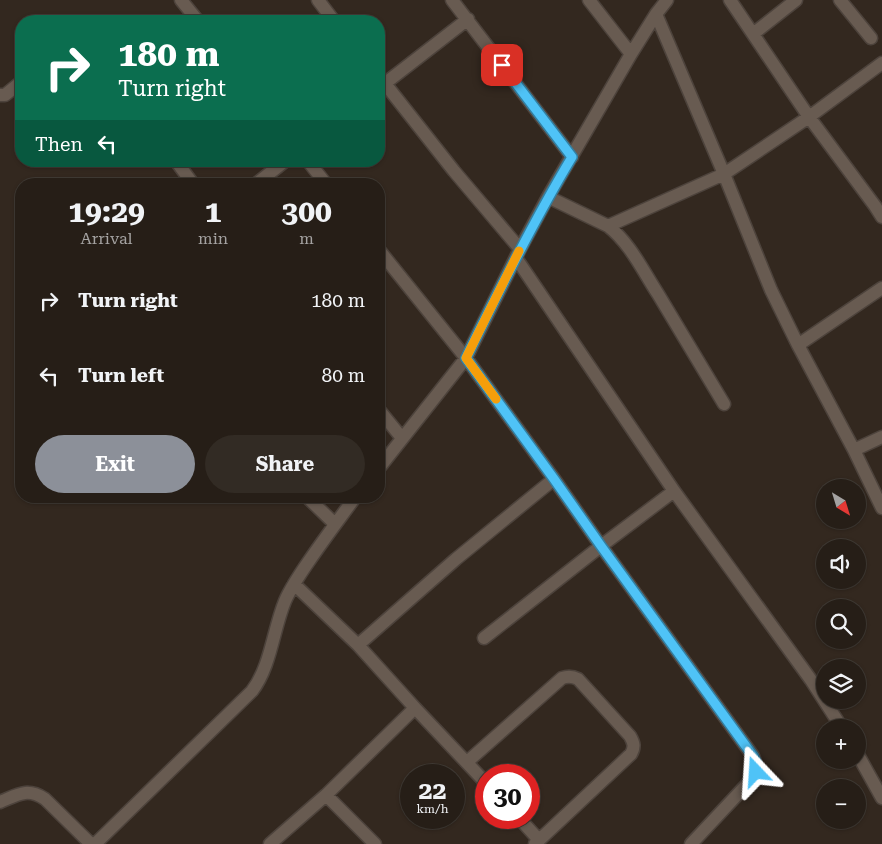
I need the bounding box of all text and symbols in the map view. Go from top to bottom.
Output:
text: 180 m [118,34,219,75]
icon: right [35,35,100,100]
pin [481,44,523,86]
icon: arrive [488,51,516,79]
text: Turn right [118,76,226,101]
icon: left [93,130,121,158]
text: Then [35,133,83,156]
text: 19:29 [68,194,145,229]
text: 1 [205,194,221,229]
text: 300 [281,194,332,229]
text: Arrival [81,229,133,248]
text: min [198,229,228,248]
text: m [299,229,314,248]
icon: right [35,287,63,315]
text: Turn right [78,289,178,312]
text: 180 m [311,289,365,312]
icon: left [35,362,63,390]
text: Turn left [78,364,164,387]
text: 80 m [322,364,365,387]
button: Exit [35,435,195,493]
button: Share [205,435,365,493]
north arrow [816,479,866,529]
map controls [816,479,866,829]
button: sound [816,539,866,589]
button: search [816,599,866,649]
button: layers [816,659,866,709]
button: + [816,719,866,769]
position arrow [729,745,781,797]
speed limit sign: 30 [475,764,540,829]
text: 22 [418,776,447,805]
button: − [816,779,866,829]
text: km/h [416,802,449,816]

